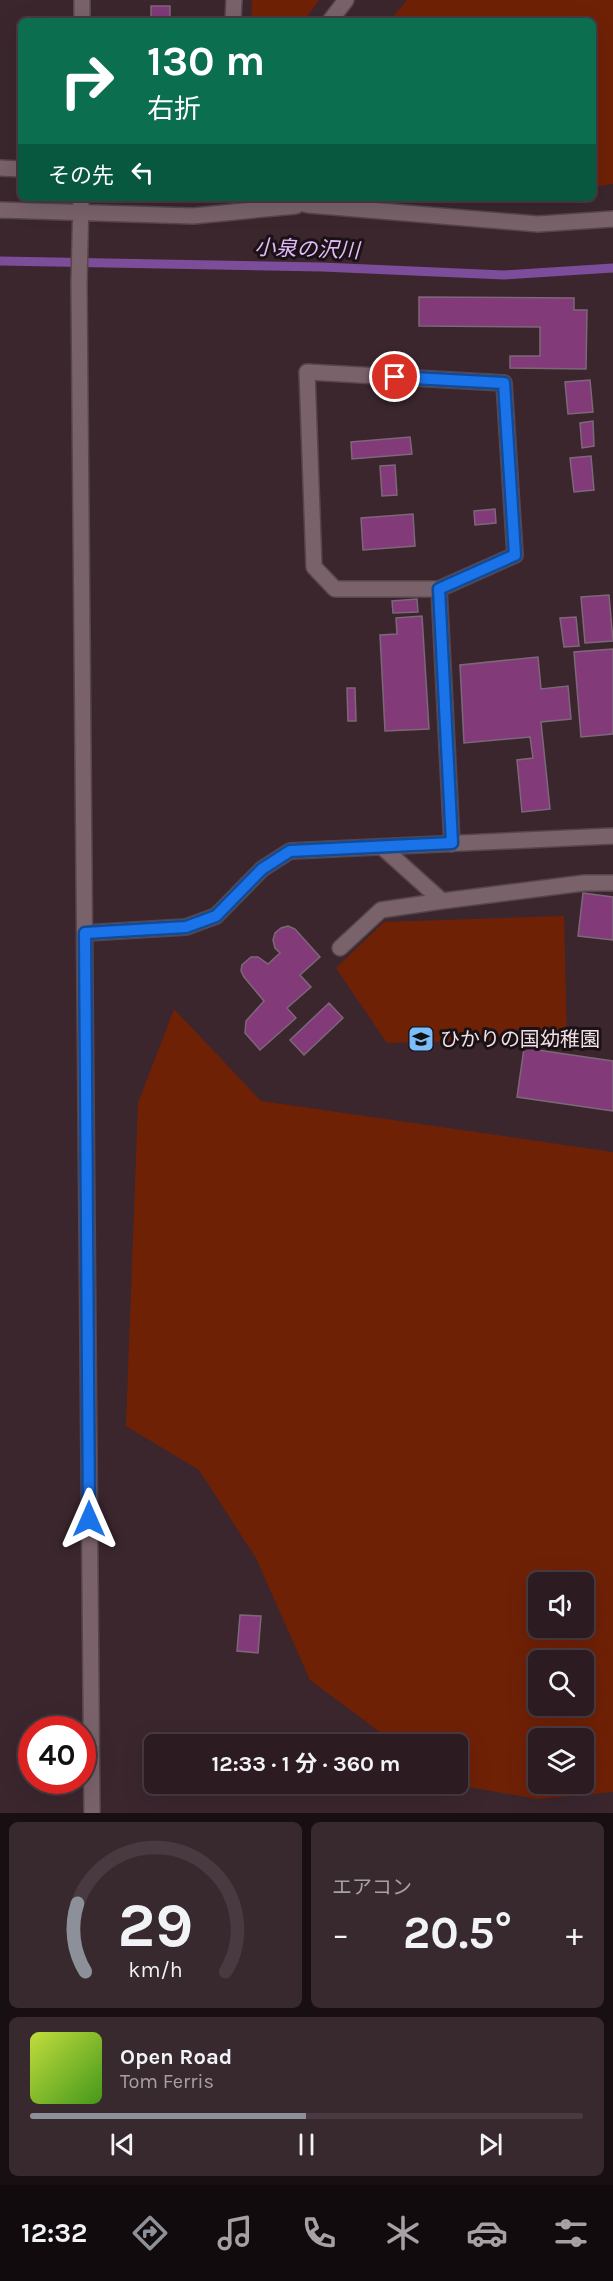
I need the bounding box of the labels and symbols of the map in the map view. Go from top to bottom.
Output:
water label: 小泉の沢川 [254,235,362,263]
pin [369,351,420,402]
school or university icon: ひかりの国幼稚園 [406,1024,436,1054]
place label: ひかりの国幼稚園 [440,1028,600,1051]
position arrow [57,1487,121,1551]
speed limit sign: 40 [18,1716,96,1794]

